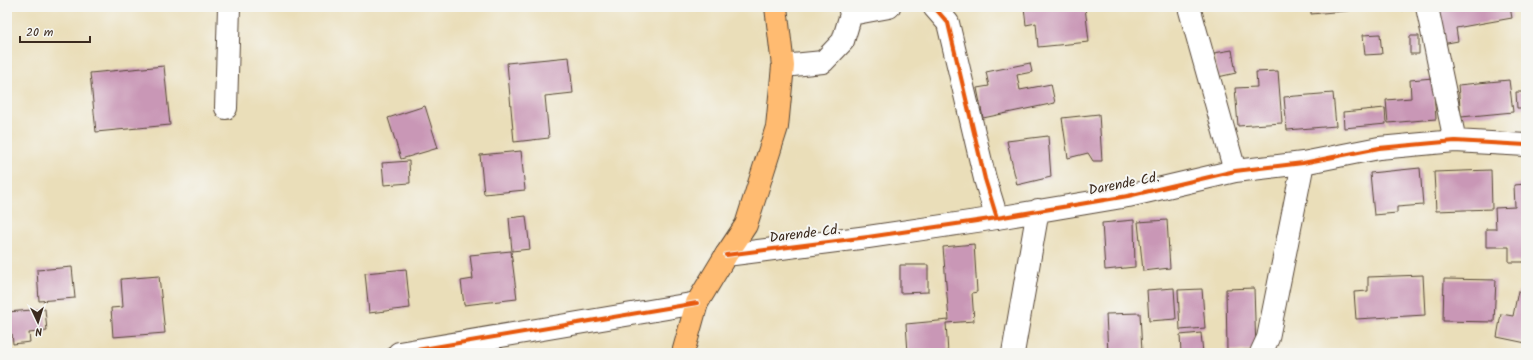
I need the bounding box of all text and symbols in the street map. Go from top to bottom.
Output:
scale bar [20,18,90,44]
text: 20 m [26,23,54,42]
street label: Darende Cd. [1087,166,1161,202]
street label: Darende Cd. [768,219,842,249]
north arrow [18,302,58,342]
text: N [34,322,43,340]

